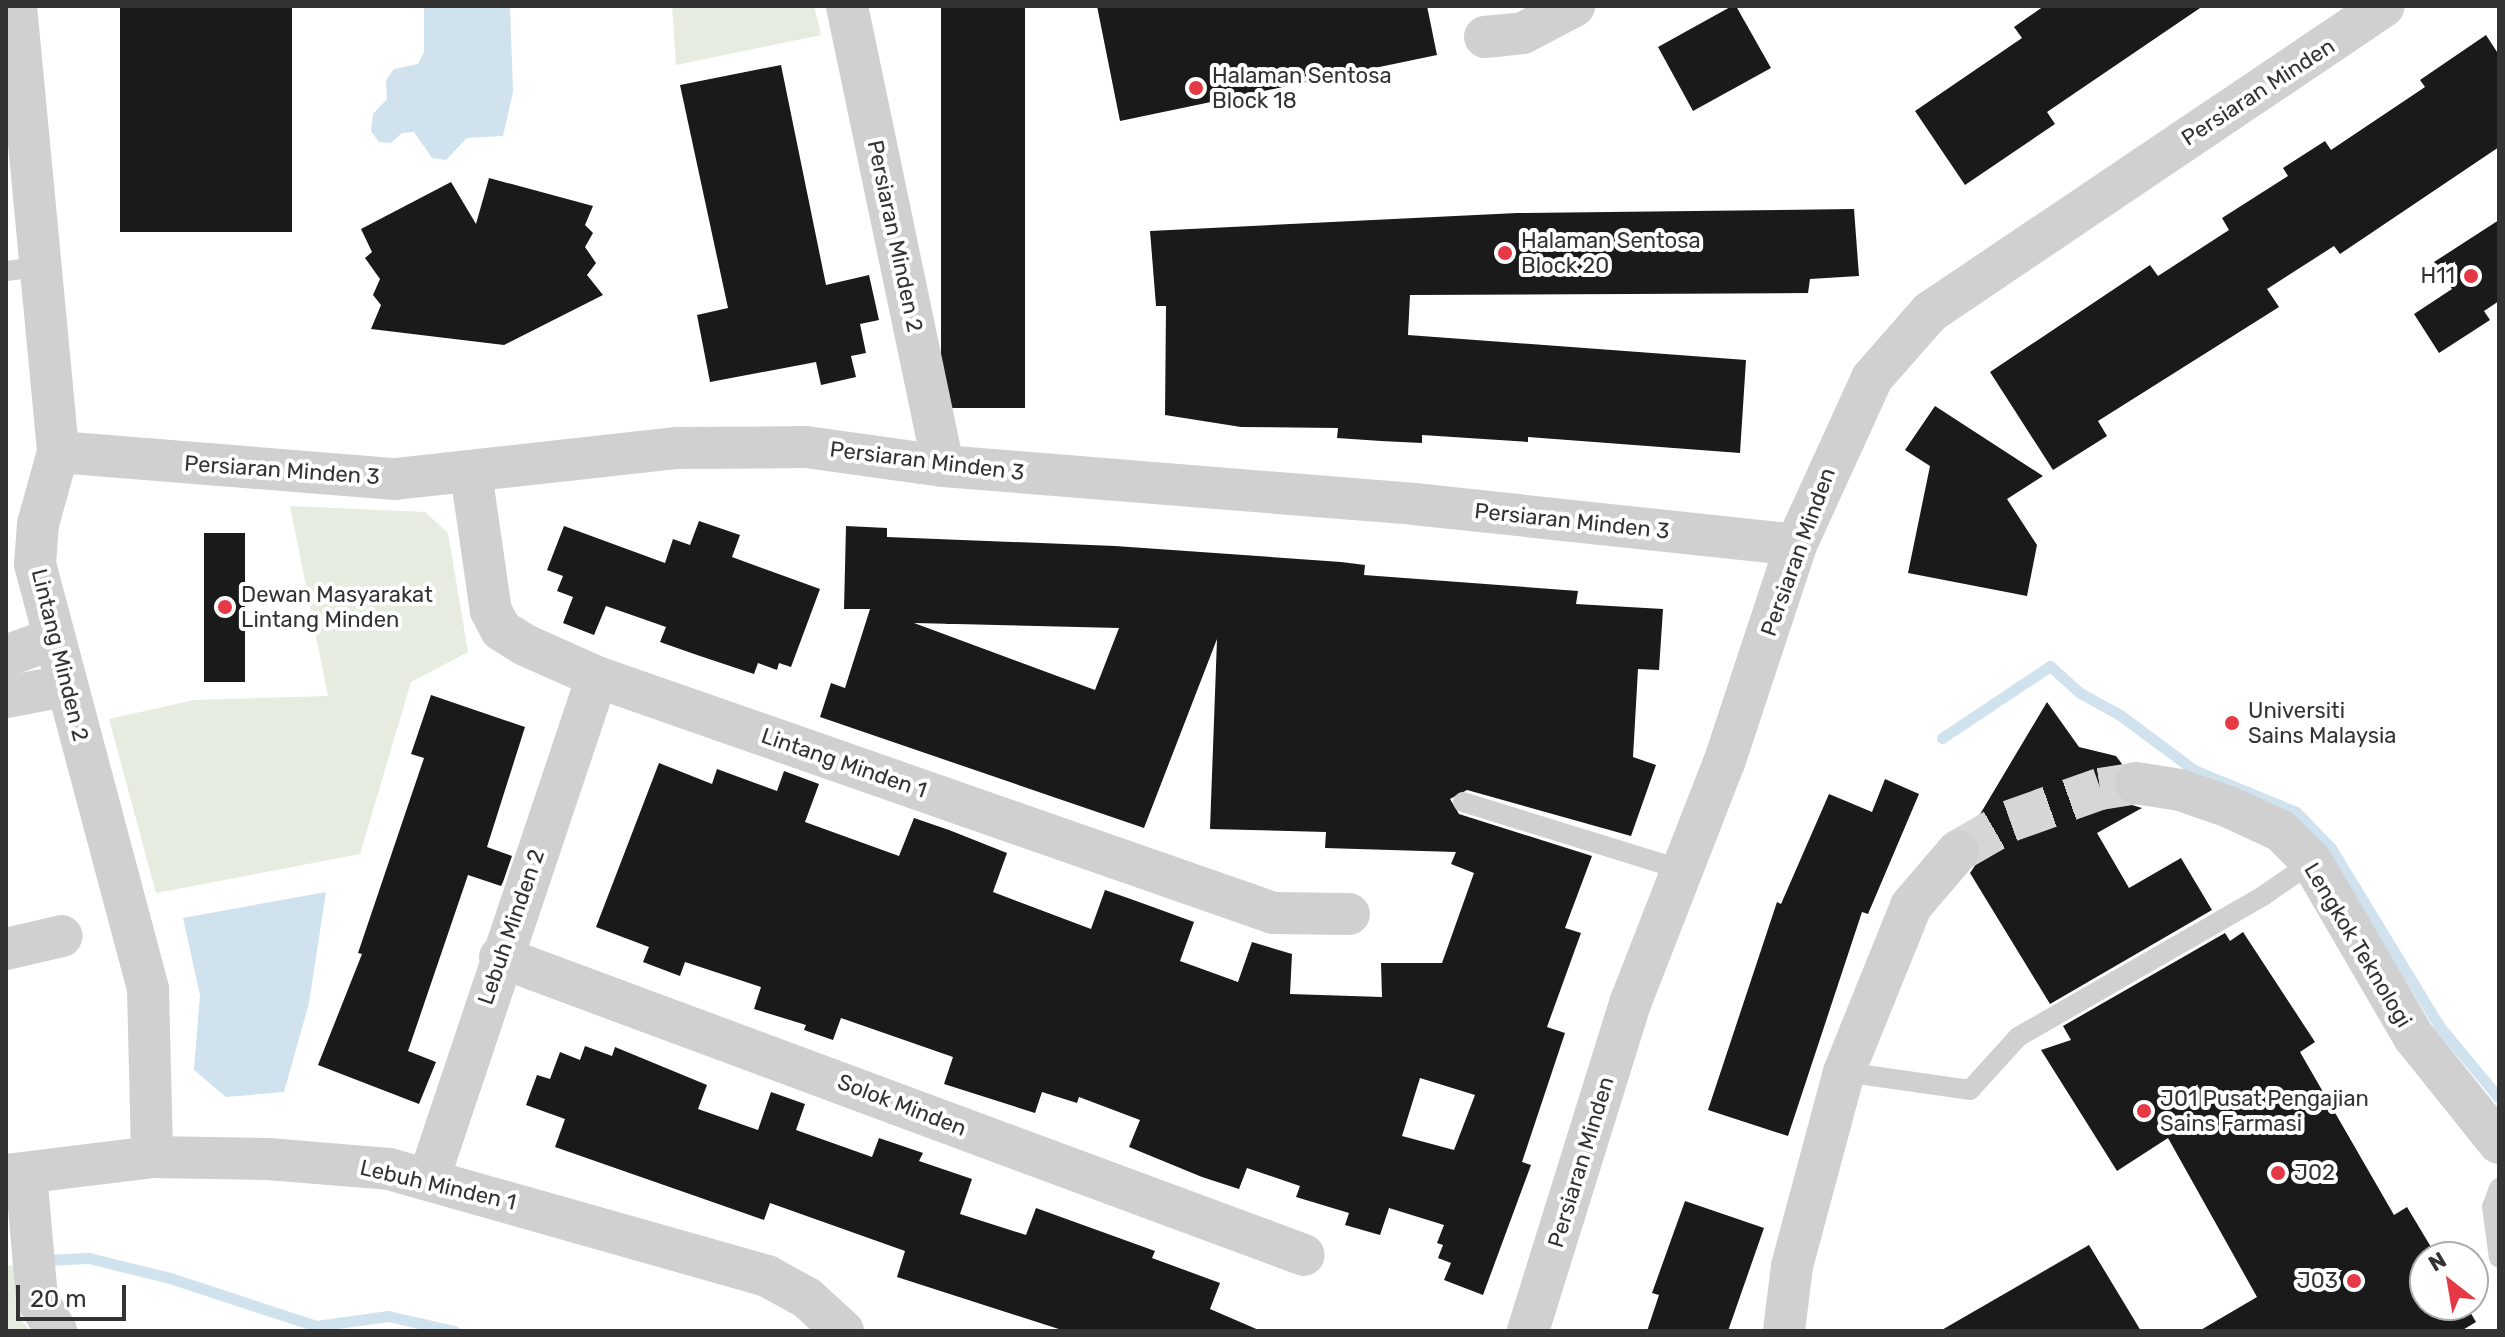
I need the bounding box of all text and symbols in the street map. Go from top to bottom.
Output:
street label: Persiaran Minden [2176,33,2340,151]
place label: Halaman Sentosa Block 18 [1212,62,1392,114]
marker: Halaman Sentosa Block 18 [1187,79,1205,97]
street label: Persiaran Minden 2 [862,138,928,334]
place label: Halaman Sentosa Block 20 [1521,227,1701,278]
marker: Halaman Sentosa Block 20 [1496,244,1514,262]
place label: H11 [2420,263,2455,289]
marker: H11 [2462,267,2480,285]
street label: Persiaran Minden 3 [828,436,1026,486]
street label: Persiaran Minden 3 [183,450,381,490]
street label: Persiaran Minden [1755,464,1841,640]
street label: Persiaran Minden 3 [1473,498,1671,544]
street label: Lintang Minden 2 [26,566,94,744]
place label: Dewan Masyarakat Lintang Minden [241,581,433,632]
marker: Dewan Masyarakat Lintang Minden [216,598,234,616]
place label: Universiti Sains Malaysia [2248,697,2396,748]
marker: Universiti Sains Malaysia [2223,714,2241,732]
street label: Lintang Minden 1 [758,722,930,804]
street label: Lebuh Minden 2 [472,846,550,1008]
street label: Lengkok Teknologi [2298,858,2418,1032]
street label: Solok Minden [834,1068,970,1142]
street label: Persiaran Minden [1542,1073,1620,1251]
place label: J01 Pusat Pengajian Sains Farmasi [2160,1085,2369,1136]
marker: J01 Pusat Pengajian Sains Farmasi [2135,1102,2153,1120]
street label: Lebuh Minden 1 [357,1154,519,1216]
place label: J02 [2294,1160,2335,1186]
marker: J02 [2269,1164,2287,1182]
north arrow [2409,1241,2489,1321]
text: N [2424,1246,2451,1277]
place label: J03 [2297,1268,2338,1294]
scale bar [20,1269,130,1319]
marker: J03 [2345,1272,2363,1290]
text: 20 m [30,1285,87,1313]

